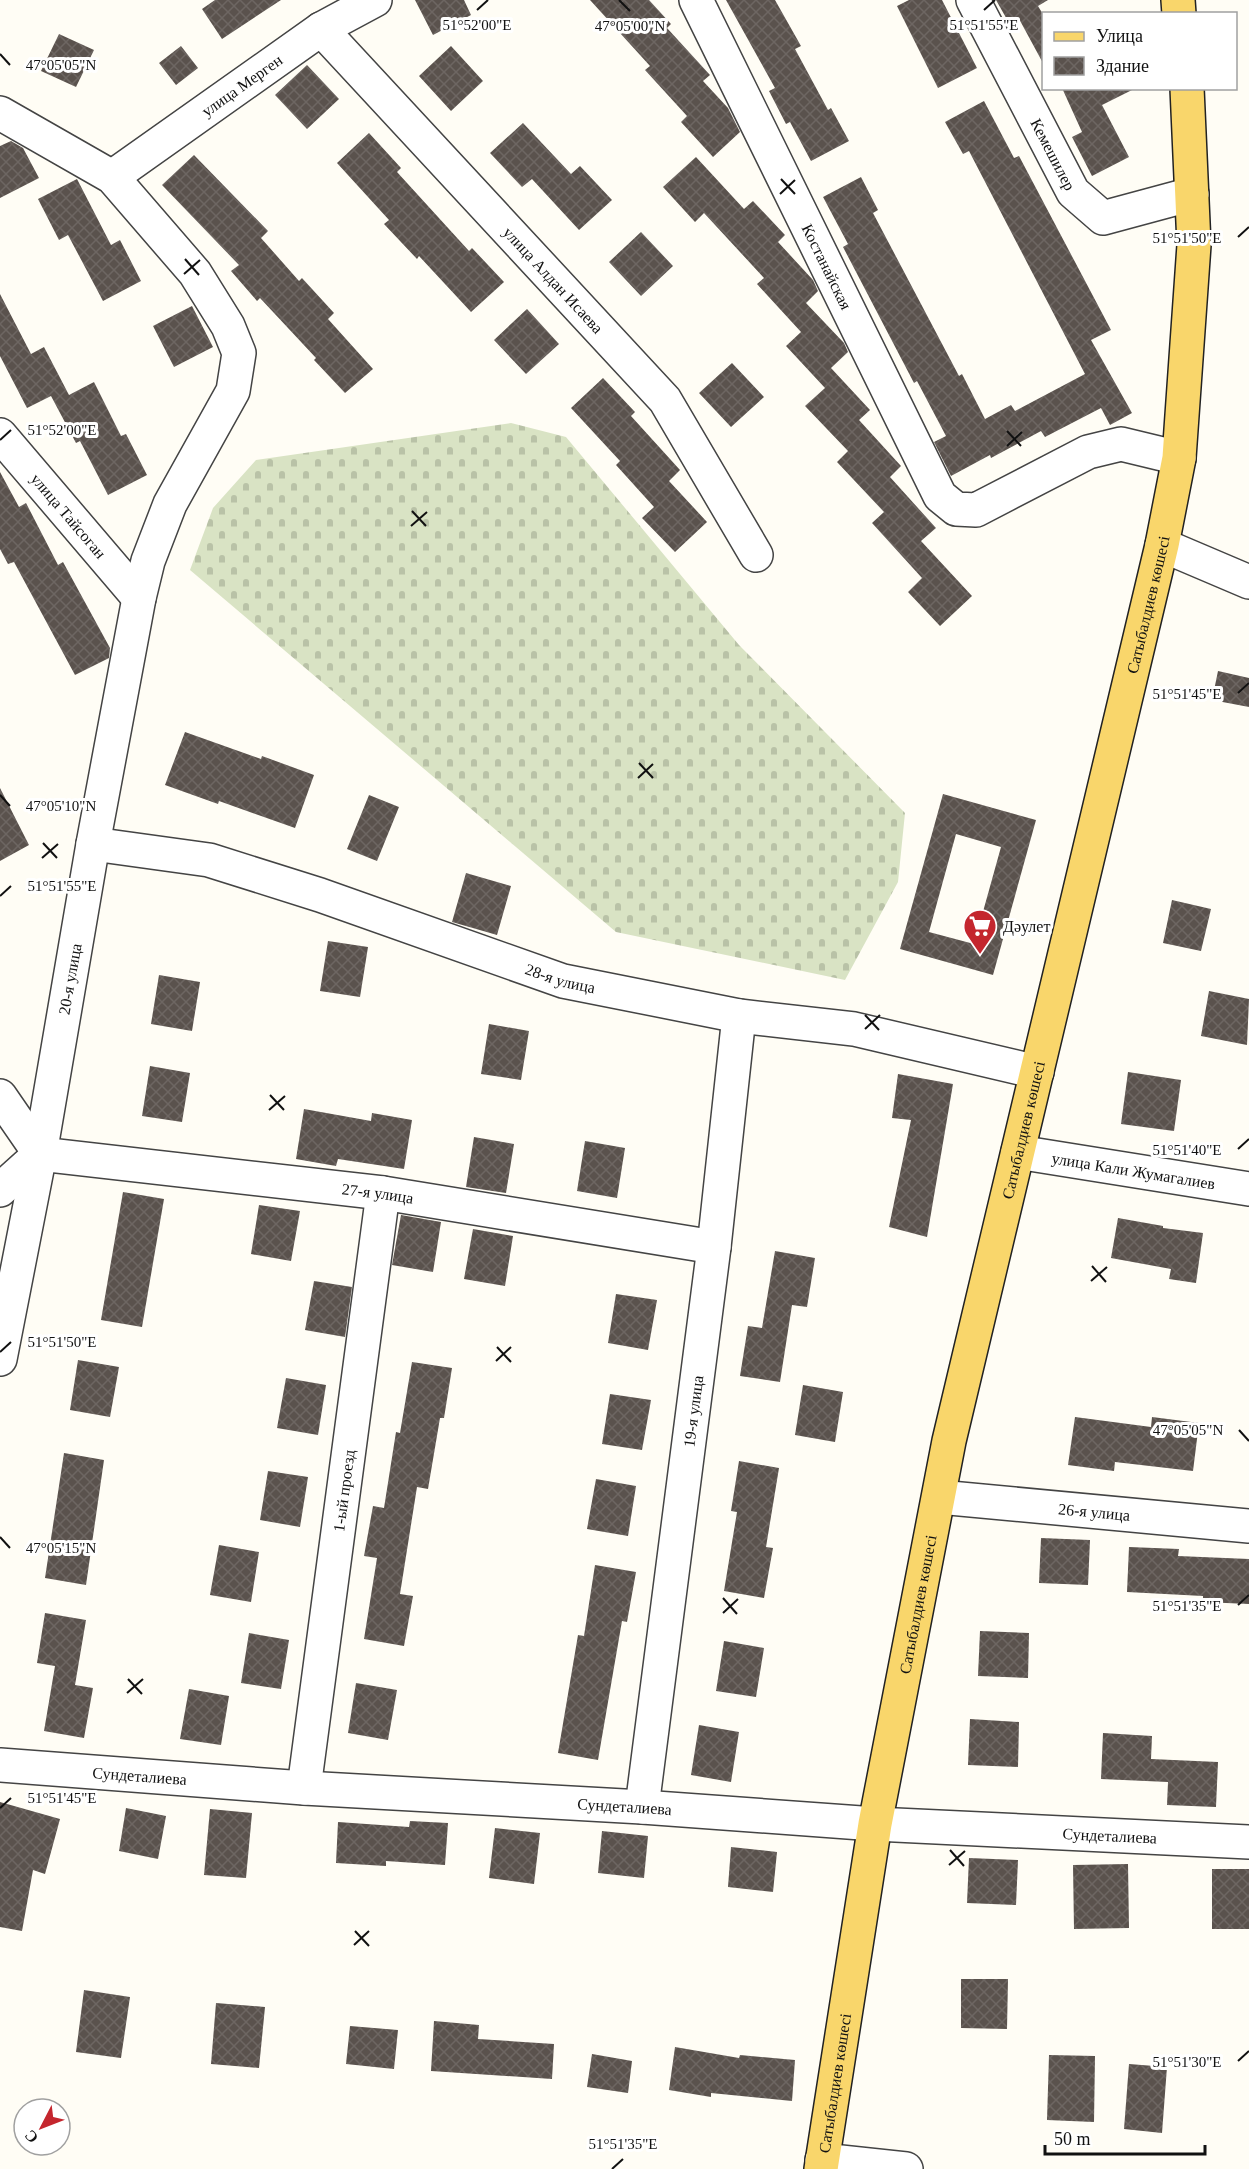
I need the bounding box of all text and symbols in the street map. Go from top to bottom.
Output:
legend [1042,12,1237,90]
text: 51°52'00"E [443,17,512,33]
text: 51°51'55"E [950,17,1019,33]
text: 47°05'00"N [595,18,665,34]
text: Улица [1096,26,1143,46]
street label: улица Мерген [198,51,286,120]
text: Здание [1096,56,1149,76]
text: 47°05'05"N [26,57,96,73]
street label: Кемешилер [1028,116,1079,193]
street label: Костанайская [799,221,856,313]
street label: улица Алдан Исаева [500,223,607,336]
text: 51°51'50"E [1153,230,1222,246]
text: 51°52'00"E [28,422,97,438]
street label: улица Тайсоган [27,470,110,562]
street label: Сатыбалдиев көшесі [1123,534,1172,675]
text: 51°51'45"E [1153,686,1222,702]
text: 47°05'10"N [26,798,96,814]
text: 51°51'55"E [28,878,97,894]
supermarket icon: Дәулет [962,908,998,955]
place label: Дәулет [1003,918,1050,936]
street label: 20-я улица [55,942,86,1016]
street label: 28-я улица [523,960,597,996]
street label: Сатыбалдиев көшесі [998,1059,1048,1201]
text: 51°51'40"E [1153,1142,1222,1158]
street label: улица Кали Жумагалиев [1050,1149,1217,1192]
street label: 27-я улица [341,1180,415,1206]
text: 51°51'50"E [28,1334,97,1350]
street label: 19-я улица [680,1374,706,1448]
text: 47°05'05"N [1153,1422,1223,1438]
street label: 1-ый проезд [330,1448,358,1533]
street label: 26-я улица [1058,1500,1131,1524]
street label: Сатыбалдиев көшесі [896,1533,939,1675]
text: 47°05'15"N [26,1540,96,1556]
text: 51°51'35"E [1153,1598,1222,1614]
street label: Сундеталиева [92,1764,187,1788]
text: 51°51'45"E [28,1790,97,1806]
street label: Сундеталиева [577,1795,672,1818]
street label: Сундеталиева [1062,1825,1157,1846]
street label: Сатыбалдиев көшесі [815,2012,854,2154]
text: 51°51'30"E [1153,2054,1222,2070]
north arrow [12,2097,72,2157]
scale bar [1045,2118,1206,2156]
text: С [21,2127,41,2147]
text: 50 m [1054,2129,1091,2149]
text: 51°51'35"E [589,2136,658,2152]

